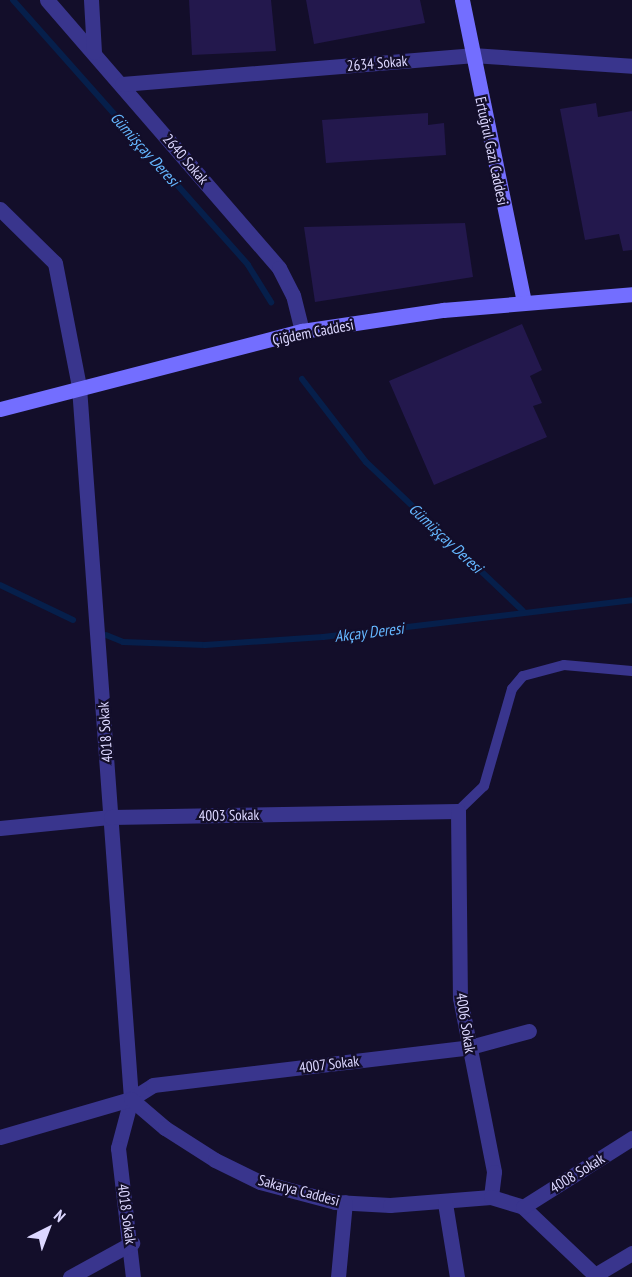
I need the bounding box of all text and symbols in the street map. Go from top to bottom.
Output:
street label: 2634 Sokak [346,51,408,75]
street label: Ertuğrul Gazi Caddesi [472,95,512,207]
water label: Gümüşçay Deresi [106,108,184,190]
street label: 2640 Sokak [159,130,213,188]
street label: Çiğdem Caddesi [271,315,355,349]
water label: Gümüşçay Deresi [405,499,487,577]
water label: Akçay Deresi [333,618,405,646]
street label: 4018 Sokak [94,701,116,763]
street label: 4003 Sokak [198,805,260,825]
street label: 4006 Sokak [452,992,480,1054]
street label: 4007 Sokak [298,1051,360,1077]
street label: 4008 Sokak [546,1149,608,1197]
street label: Sakarya Caddesi [256,1171,342,1209]
street label: 4018 Sokak [114,1183,140,1245]
north arrow [18,1199,78,1259]
text: N [50,1205,70,1226]

